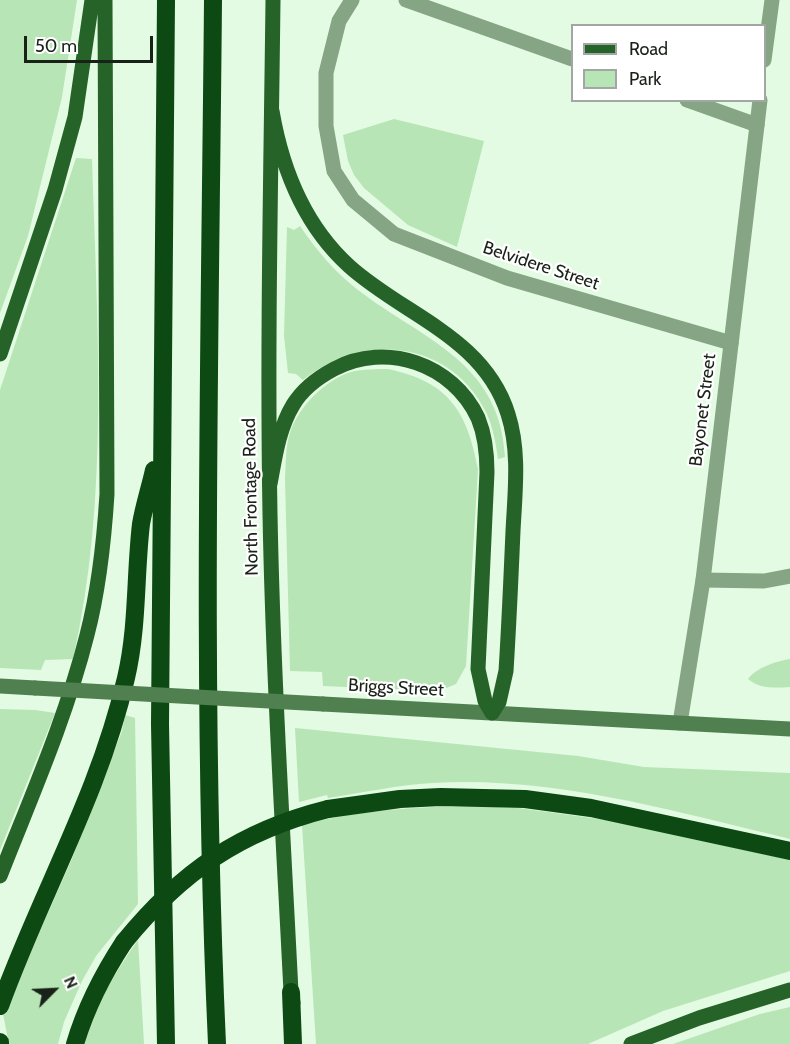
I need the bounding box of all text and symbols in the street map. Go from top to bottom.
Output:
scale bar [27,24,156,62]
legend [571,24,766,102]
text: 50 m [35,35,77,57]
text: Road [629,38,668,60]
text: Park [629,68,661,90]
street label: Belvidere Street [480,237,602,295]
street label: Bayonet Street [685,352,721,468]
street label: North Frontage Road [239,418,263,576]
street label: Briggs Street [348,675,444,701]
north arrow [24,960,84,1020]
text: N [60,973,82,992]

